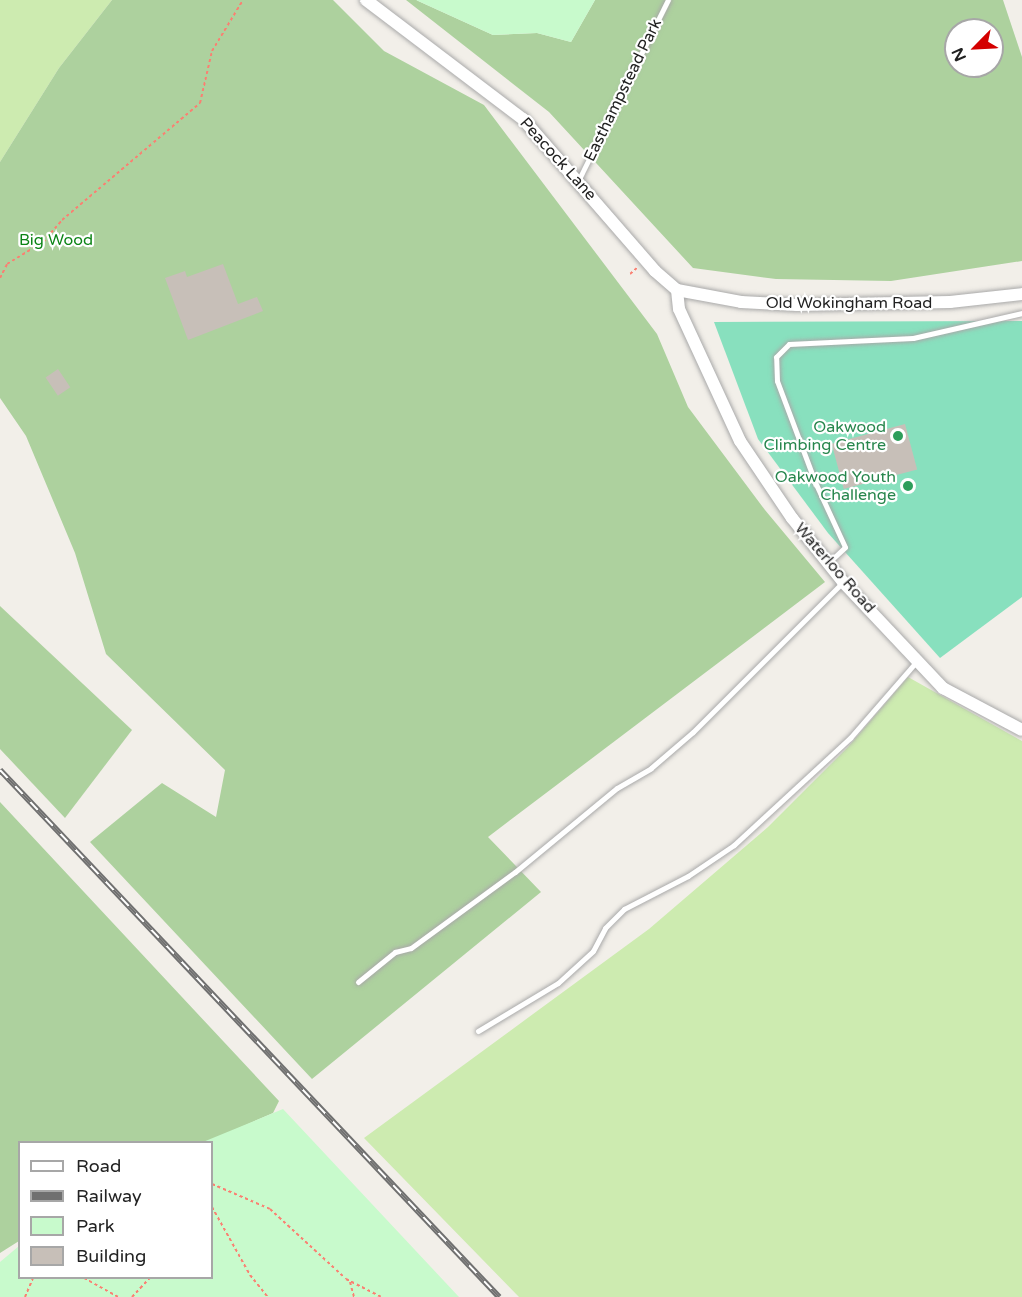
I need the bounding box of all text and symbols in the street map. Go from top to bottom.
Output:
street label: Easthampstead Park [580,15,666,165]
north arrow [944,18,1004,78]
text: N [948,45,971,64]
street label: Peacock Lane [516,113,600,205]
park label: Big Wood [19,230,93,250]
street label: Old Wokingham Road [766,293,932,313]
place label: Oakwood Climbing Centre [764,417,886,455]
marker: Oakwood Climbing Centre [891,429,905,443]
place label: Oakwood Youth Challenge [775,467,896,505]
marker: Oakwood Youth Challenge [901,479,915,493]
street label: Waterloo Road [791,519,879,617]
legend [18,1141,213,1279]
text: Road [76,1155,121,1177]
text: Railway [76,1185,142,1207]
text: Park [76,1215,114,1237]
text: Building [76,1245,146,1267]

